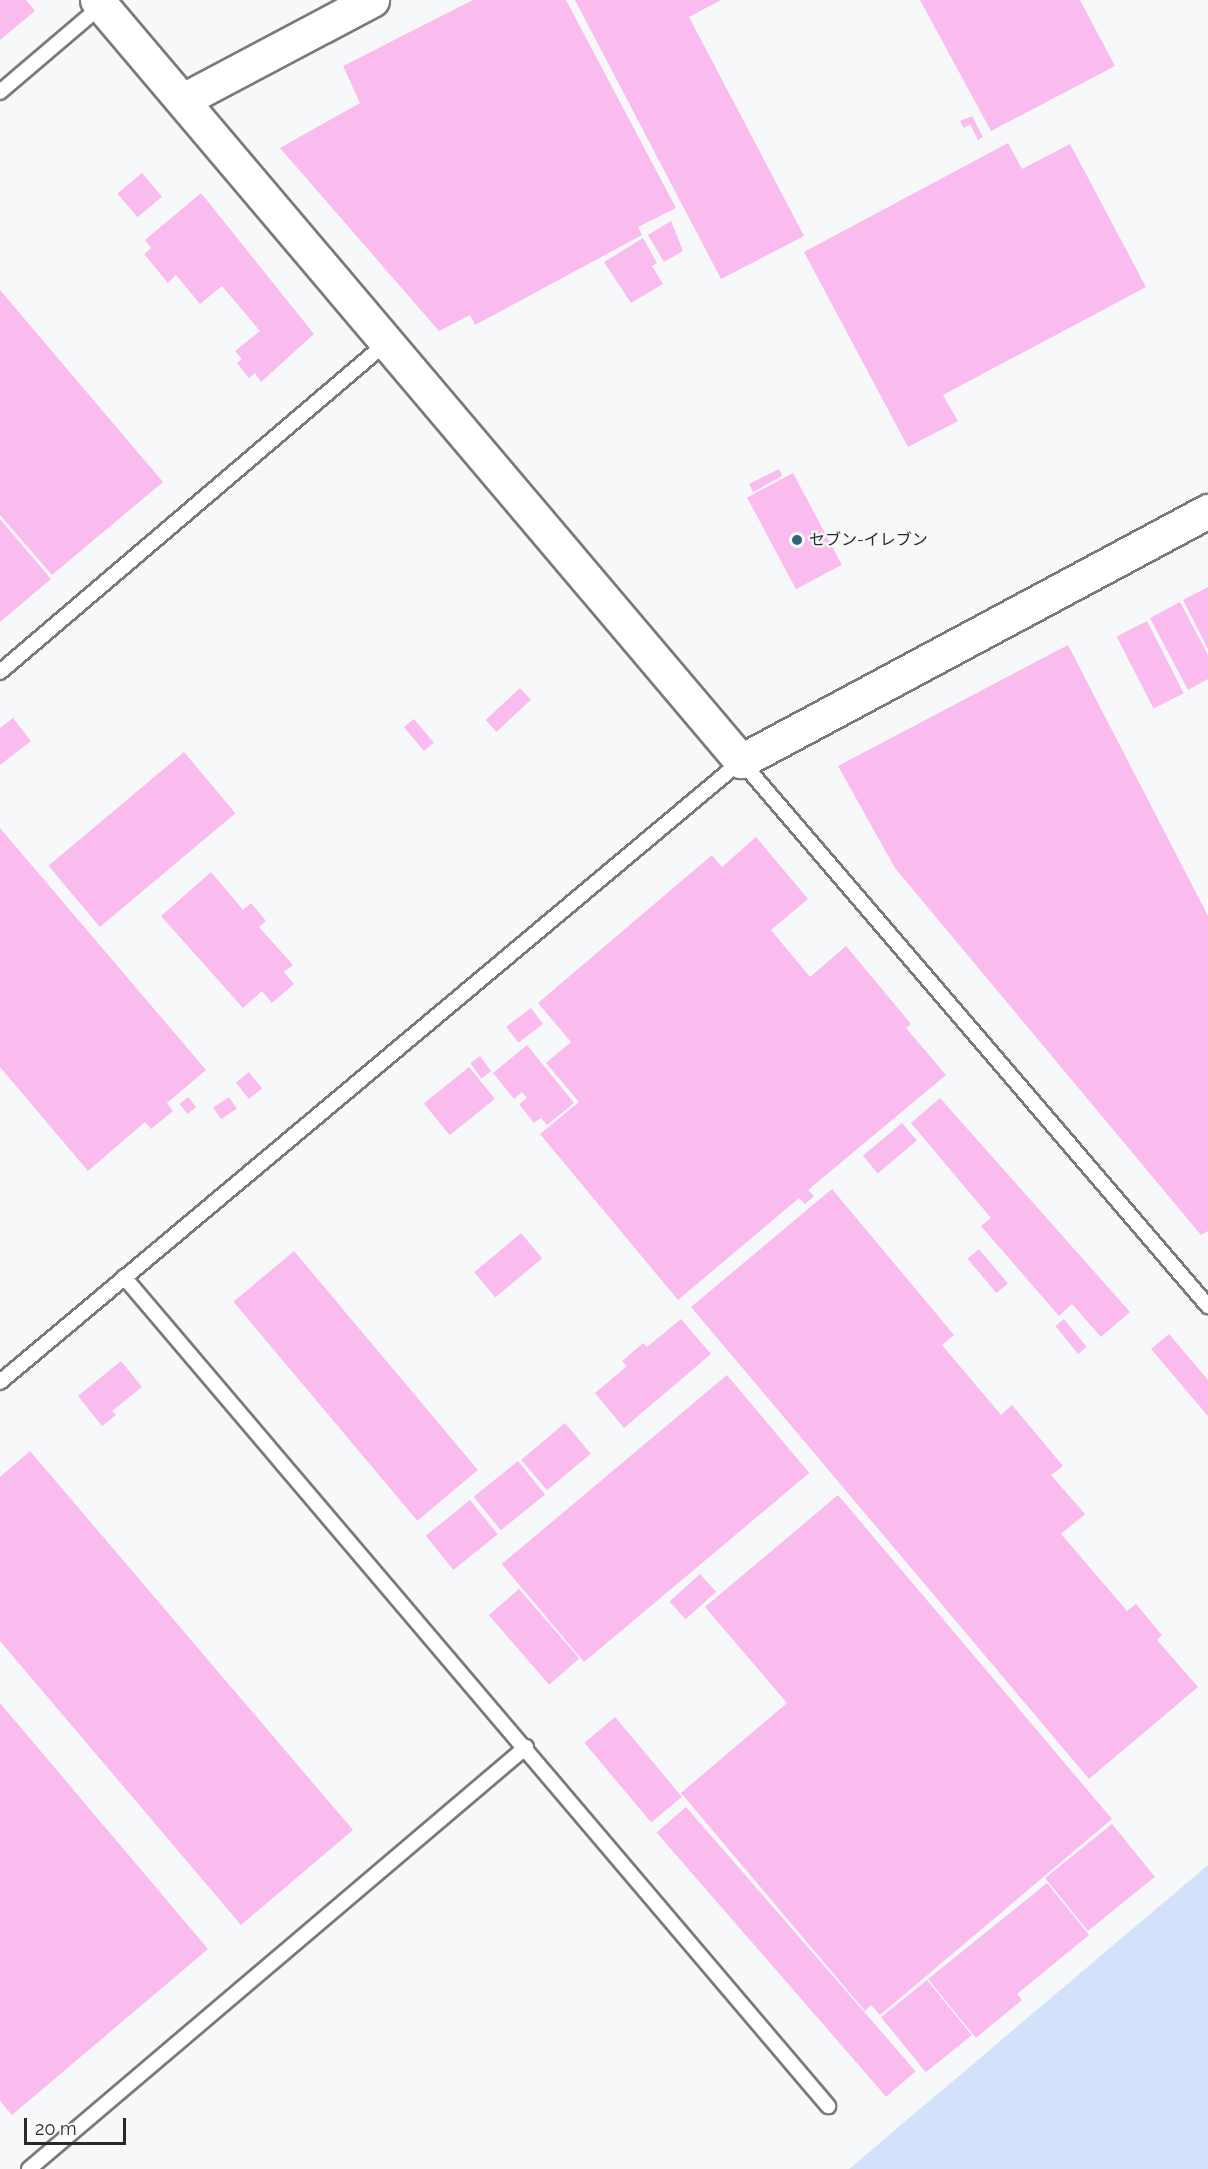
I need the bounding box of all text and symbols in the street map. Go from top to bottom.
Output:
place label: セブン-イレブン [809,530,928,550]
marker: セブン-イレブン [790,533,804,547]
scale bar [27,2106,129,2144]
text: 20 m [35,2118,77,2139]

